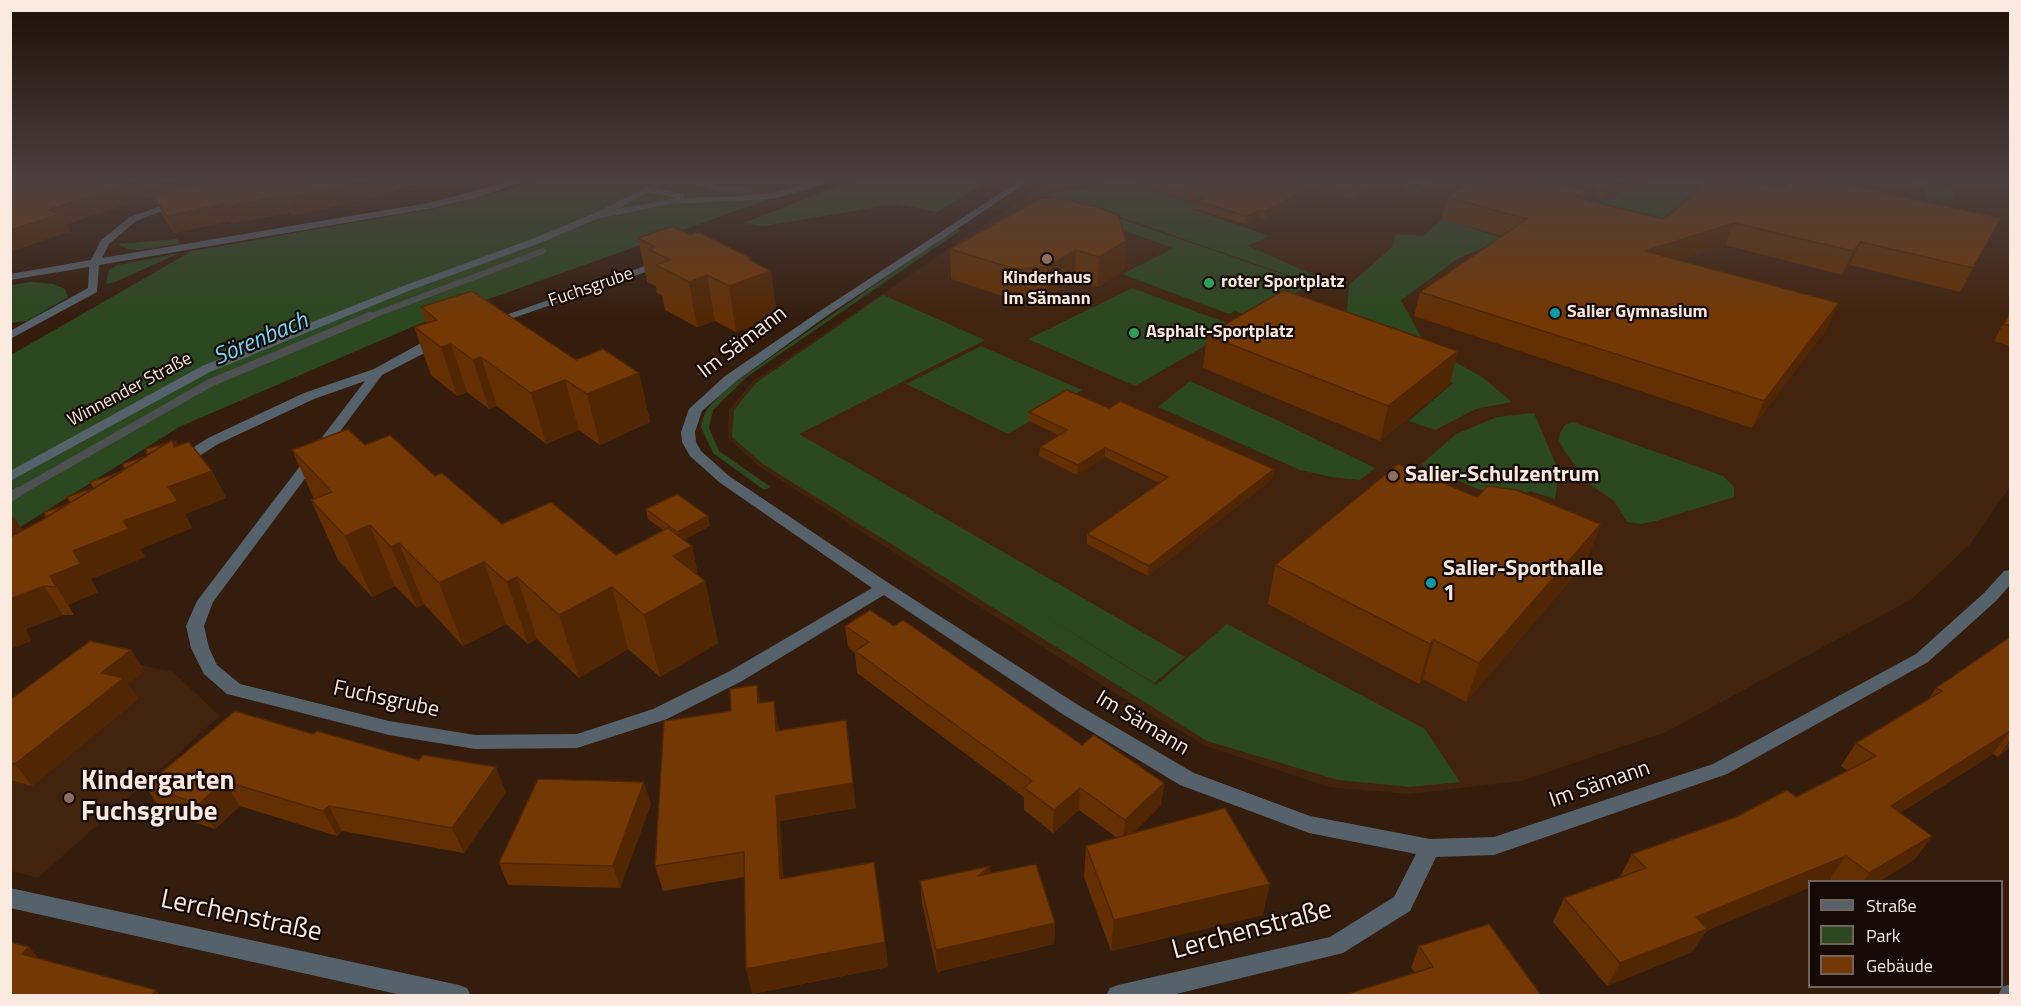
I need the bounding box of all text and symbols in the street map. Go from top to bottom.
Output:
marker: Kinderhaus Im Sämann [1040,252,1054,266]
street label: Fuchsgrube [546,263,636,313]
place label: Kinderhaus Im Sämann [1003,268,1091,310]
place label: roter Sportplatz [1221,272,1345,294]
marker: roter Sportplatz [1202,276,1216,290]
street label: Im Sämann [693,301,793,385]
place label: Salier Gymnasium [1567,302,1708,324]
marker: Salier Gymnasium [1548,306,1562,320]
water label: Sörenbach [209,307,313,373]
place label: Asphalt-Sportplatz [1146,322,1294,344]
marker: Asphalt-Sportplatz [1127,326,1141,340]
street label: Winnender Straße [64,348,196,432]
place label: Salier-Schulzentrum [1405,463,1599,489]
marker: Salier-Schulzentrum [1386,469,1400,483]
place label: Salier-Sporthalle 1 [1443,557,1604,608]
marker: Salier-Sporthalle 1 [1424,576,1438,590]
street label: Fuchsgrube [331,676,441,724]
street label: Im Sämann [1090,686,1194,762]
street label: Im Sämann [1546,755,1654,815]
place label: Kindergarten Fuchsgrube [81,766,234,829]
marker: Kindergarten Fuchsgrube [62,791,76,805]
legend [1808,880,2003,988]
street label: Lerchenstraße [157,884,325,950]
text: Straße [1866,892,1917,919]
street label: Lerchenstraße [1169,894,1335,968]
text: Park [1866,922,1900,949]
text: Gebäude [1866,952,1933,979]

